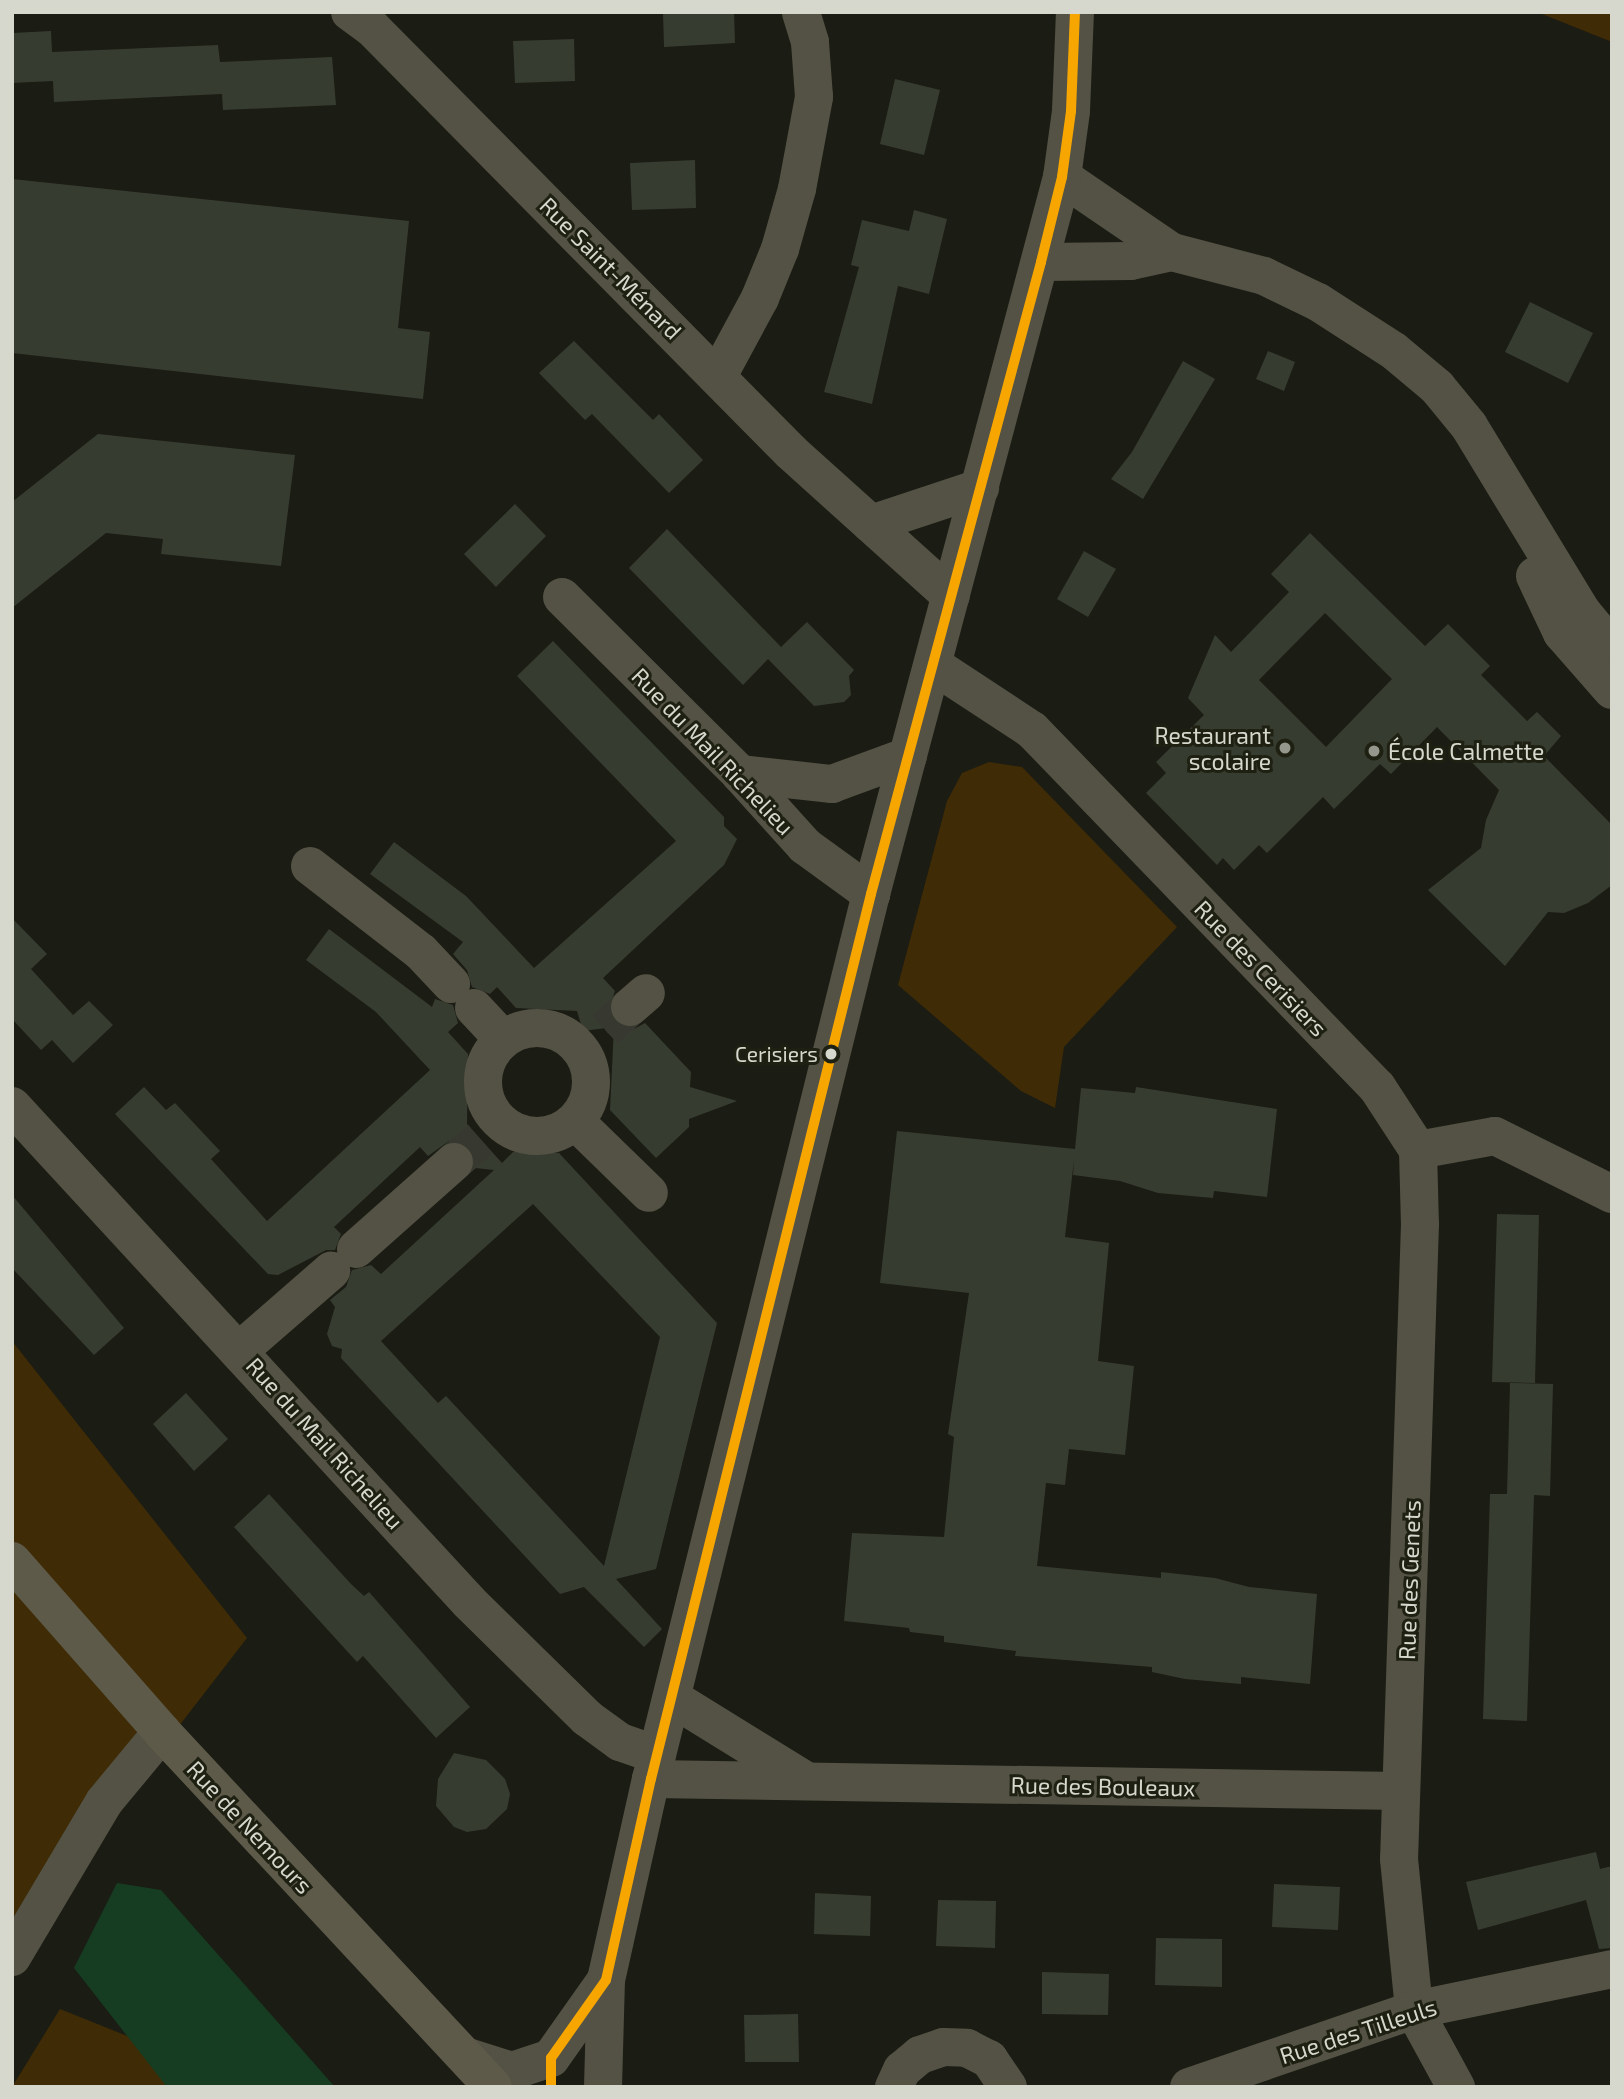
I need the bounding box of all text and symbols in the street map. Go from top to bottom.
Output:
street label: Rue Saint-Ménard [534,191,688,345]
street label: Rue du Mail Richelieu [626,662,800,840]
place label: Restaurant scolaire [1154,721,1271,775]
place label: École Calmette [1388,737,1544,765]
marker: Restaurant scolaire [1277,740,1293,756]
marker: École Calmette [1366,743,1382,759]
street label: Rue des Cerisiers [1189,894,1333,1042]
place label: Cerisiers [735,1041,818,1067]
marker: Cerisiers [824,1047,838,1061]
street label: Rue du Mail Richelieu [241,1351,409,1535]
street label: Rue des Genets [1392,1500,1426,1660]
street label: Rue de Nemours [182,1755,318,1899]
street label: Rue des Bouleaux [1010,1771,1196,1801]
street label: Rue des Tilleuls [1276,1993,1440,2069]

